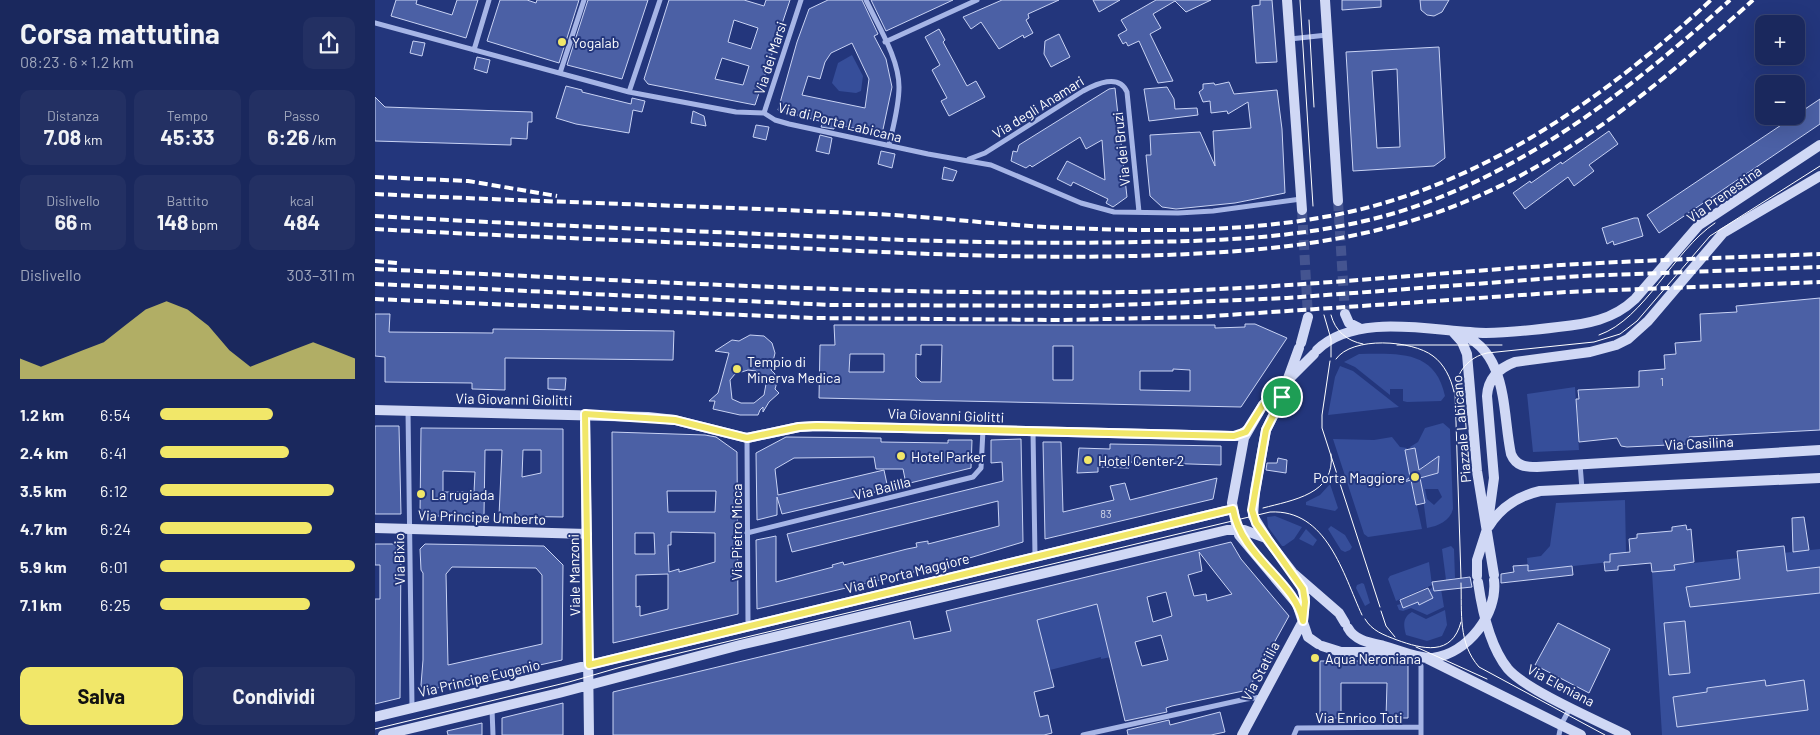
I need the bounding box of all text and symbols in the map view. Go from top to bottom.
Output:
map controls [1755,15,1805,125]
button: + [1755,15,1805,65]
text: Corsa mattutina [20,16,220,50]
button: share [303,17,355,69]
street label: Via dei Marsi [750,19,790,97]
place label: Yogalab [572,34,619,51]
marker: Yogalab [556,36,568,48]
text: 08:23 · 6 × 1.2 km [20,52,134,71]
street label: Via degli Anamari [989,72,1087,142]
button: − [1755,75,1805,125]
street label: Via di Porta Labicana [776,98,904,146]
text: Distanza [47,107,99,124]
text: Tempo [167,107,208,124]
text: Passo [284,107,320,124]
street label: Via dei Bruzi [1109,111,1133,187]
text: 7.08 [44,124,81,149]
text: 45:33 [160,124,215,149]
text: 6:26 [267,124,309,149]
text: km [81,131,103,148]
text: /km [309,131,336,148]
street label: Via Prenestina [1683,162,1765,226]
text: Dislivello [46,192,100,209]
text: Battito [166,192,209,209]
text: kcal [290,192,314,209]
text: 66 [55,209,77,234]
text: 148 [157,209,188,234]
text: 484 [283,209,320,234]
text: m [77,216,92,233]
text: bpm [188,216,218,233]
text: Dislivello [20,265,81,284]
text: 303–311 m [286,265,355,284]
place label: Tempio di Minerva Medica [747,353,841,386]
marker: Tempio di Minerva Medica [731,363,743,375]
street label: Piazzale Labicano [1448,374,1474,484]
house number: 1 [1660,375,1664,388]
pin [1261,376,1303,418]
icon: arrive [1268,383,1296,411]
street label: Via Giovanni Giolitti [456,389,572,409]
street label: Via Giovanni Giolitti [887,404,1005,426]
text: 1.2 km [20,405,64,424]
text: 6:54 [100,405,131,424]
street label: Via Casilina [1664,433,1734,453]
text: 2.4 km [20,443,68,462]
text: 6:41 [100,443,127,462]
place label: Hotel Parker [911,448,986,465]
marker: Hotel Parker [895,450,907,462]
place label: Hotel Center 2 [1098,452,1184,469]
marker: Hotel Center 2 [1082,454,1094,466]
place label: Porta Maggiore [1313,469,1405,486]
marker: Porta Maggiore [1409,471,1421,483]
street label: Via Balilla [852,473,912,503]
text: 3.5 km [20,481,67,500]
text: 6:12 [100,481,128,500]
street label: Via Pietro Micca [728,484,745,580]
place label: La rugiada [431,486,495,503]
marker: La rugiada [415,488,427,500]
street label: Via Principe Umberto [418,506,546,528]
house number: 83 [1100,507,1112,520]
text: 4.7 km [20,519,67,538]
text: 6:24 [100,519,131,538]
street label: Via Bixio [390,533,408,585]
street label: Viale Manzoni [565,534,583,616]
street label: Via di Porta Maggiore [843,549,971,597]
text: 5.9 km [20,557,67,576]
text: 6:01 [100,557,128,576]
text: 7.1 km [20,595,62,614]
text: 6:25 [100,595,130,614]
street label: Via Statilia [1237,638,1283,704]
place label: Aqua Neroniana [1325,650,1421,667]
marker: Aqua Neroniana [1309,652,1321,664]
street label: Via Principe Eugenio [416,656,542,700]
street label: Via Eleniana [1524,660,1598,710]
button: Salva [20,667,183,725]
button: Condividi [193,667,355,725]
street label: Via Enrico Toti [1315,709,1403,726]

